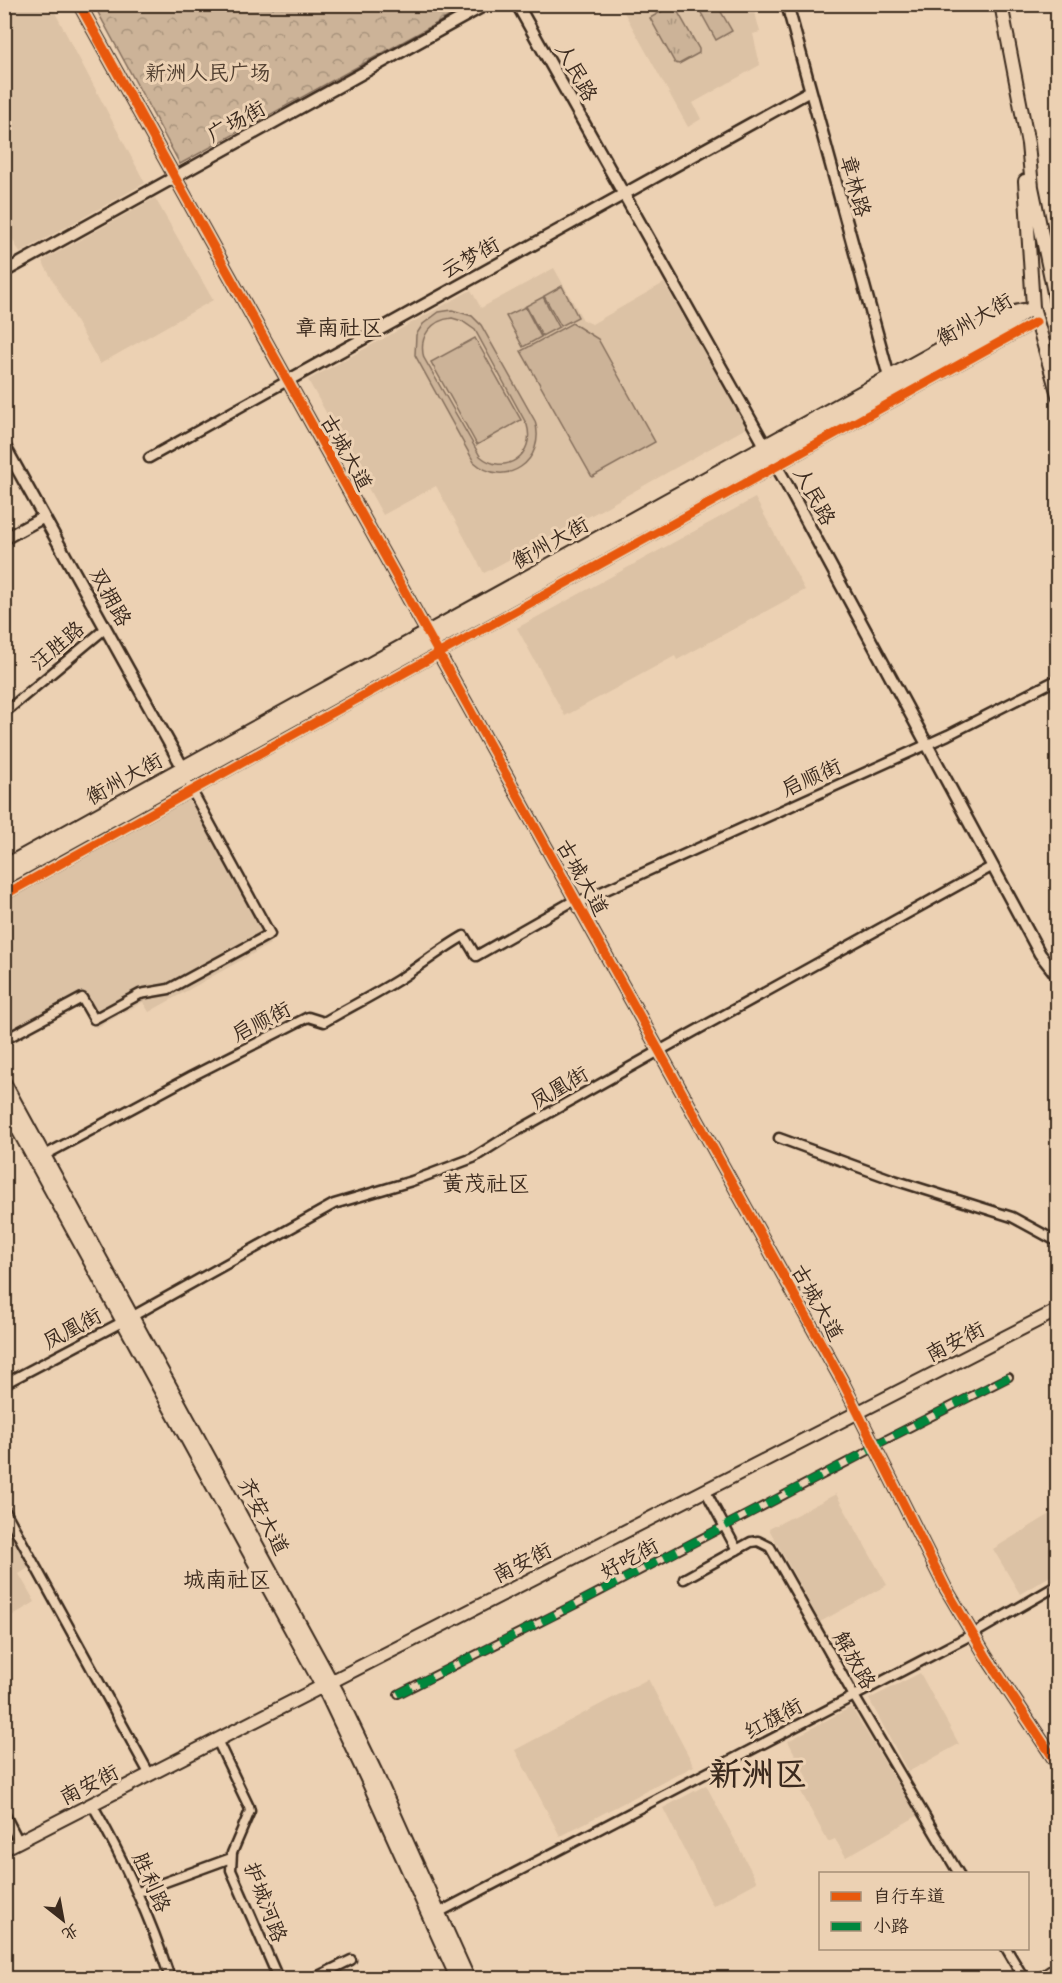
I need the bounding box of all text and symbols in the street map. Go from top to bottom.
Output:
street label: 人民路 [551,38,603,106]
park label: 新洲人民广场 [145,60,271,85]
street label: 广场街 [202,95,270,147]
street label: 章林路 [836,152,876,220]
street label: 云梦街 [436,231,504,283]
street label: 衡州大街 [931,287,1017,351]
district label: 章南社区 [295,314,383,341]
street label: 古城大道 [316,409,378,495]
street label: 人民路 [789,462,841,530]
street label: 衡州大街 [507,511,593,573]
street label: 双拥路 [85,563,137,631]
street label: 汪胜路 [25,615,89,675]
street label: 衡州大街 [81,747,167,809]
street label: 启顺街 [777,753,845,801]
street label: 古城大道 [552,834,614,920]
street label: 启顺街 [227,996,295,1046]
street label: 凤凰街 [525,1060,593,1114]
district label: 黄茂社区 [442,1170,530,1197]
street label: 古城大道 [787,1259,849,1345]
street label: 凤凰街 [38,1302,106,1354]
street label: 南安街 [921,1316,989,1366]
street label: 齐安大道 [233,1473,295,1559]
street label: 好吃街 [595,1532,663,1584]
street label: 南安街 [488,1537,556,1587]
district label: 城南社区 [183,1566,271,1593]
street label: 解放路 [828,1626,882,1694]
street label: 红旗街 [739,1692,807,1744]
district label: 新洲区 [709,1754,808,1793]
street label: 南安街 [55,1759,123,1809]
street label: 胜利路 [128,1848,176,1916]
street label: 护城河路 [239,1858,293,1946]
legend [819,1872,1029,1950]
text: 自行车道 [873,1885,945,1907]
north arrow [33,1890,93,1950]
text: 小路 [873,1915,909,1937]
text: 北 [59,1920,82,1945]

